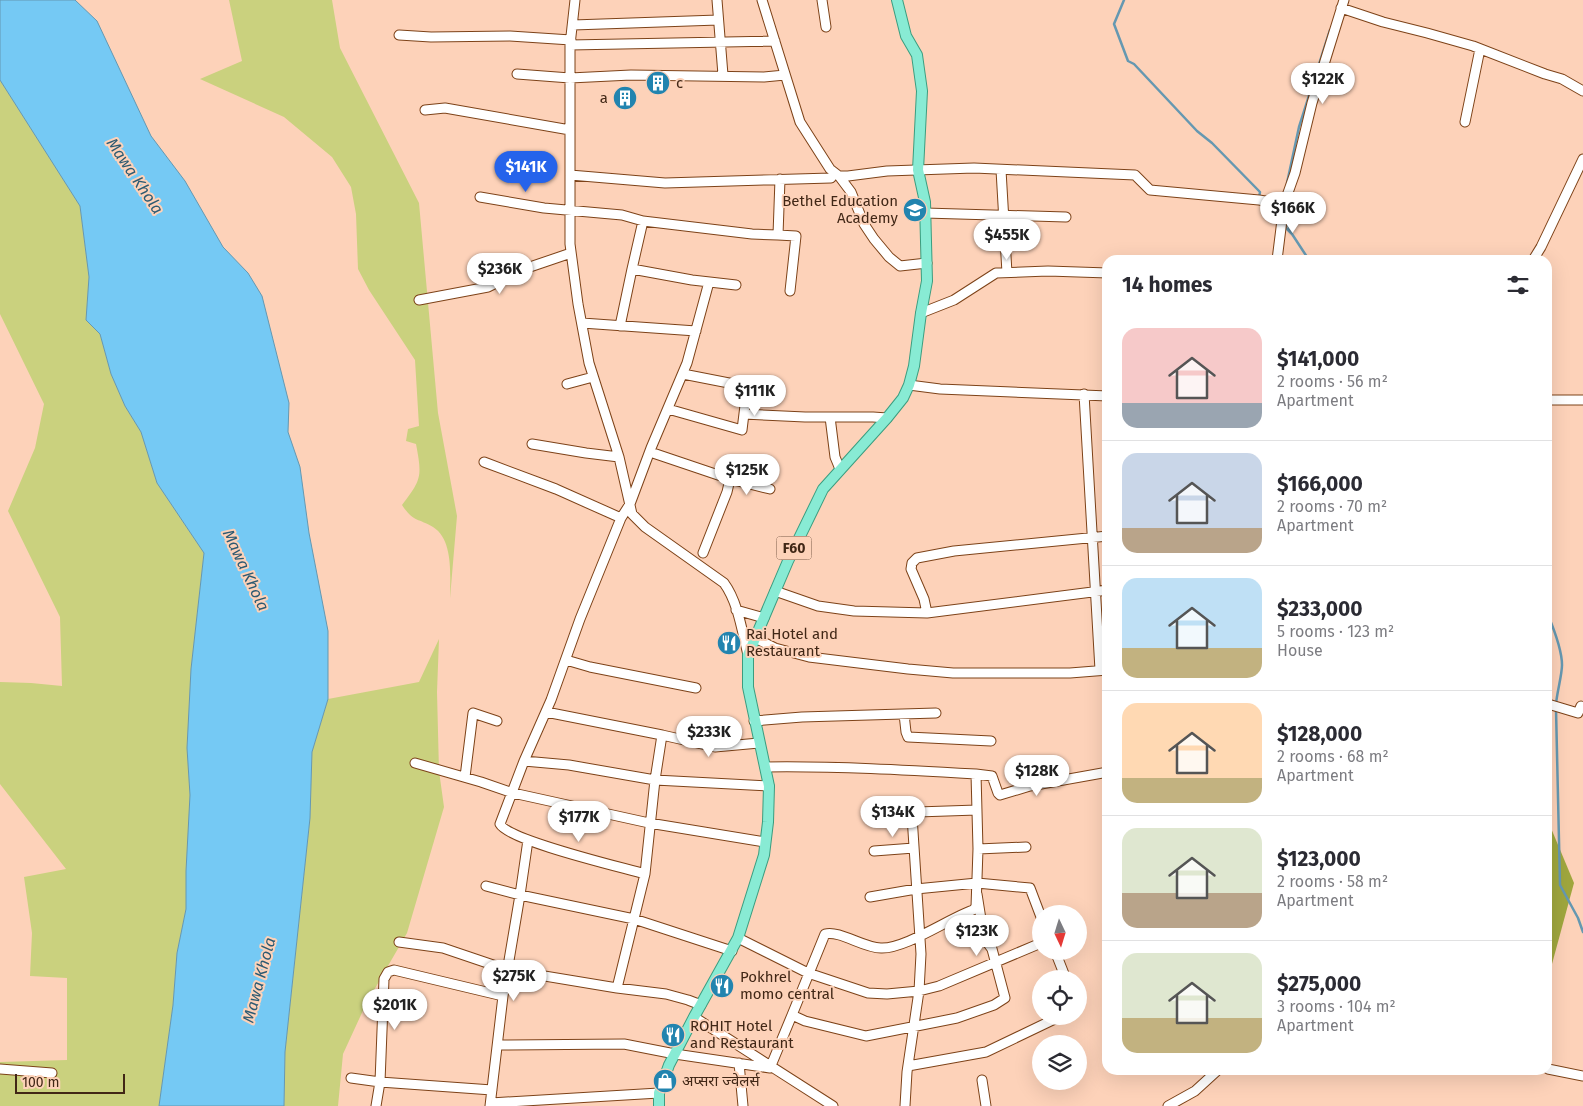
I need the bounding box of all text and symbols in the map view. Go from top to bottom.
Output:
pin: $122K [1288,62,1358,105]
text: $122K [1302,69,1344,88]
building icon: c [645,70,671,96]
place label: c [676,74,683,92]
building icon: a [612,85,638,111]
place label: a [600,89,608,107]
water label: Mawa Khola [103,134,167,218]
pin: $141K [491,150,561,193]
text: $141K [505,157,547,176]
place label: Bethel Education Academy [782,192,899,227]
pin: $166K [1258,192,1328,234]
school or university icon: Bethel Education Academy [902,197,928,223]
text: $166K [1271,198,1315,217]
pin: $455K [972,218,1042,261]
text: $455K [985,225,1029,244]
pin: $236K [465,252,535,295]
text: $236K [478,259,522,278]
icon: filters [1504,271,1532,299]
text: 14 homes [1122,272,1212,298]
text: $141,000 [1277,346,1359,372]
icon: home [1162,348,1222,408]
text: 2 rooms · 56 m² [1277,372,1388,391]
pin: $111K [720,374,790,417]
text: $111K [735,381,775,400]
text: Apartment [1277,391,1354,410]
pin: $125K [712,454,782,496]
text: $125K [726,460,768,479]
text: $166,000 [1277,471,1363,497]
icon: home [1162,473,1222,533]
text: 2 rooms · 70 m² [1277,497,1387,516]
text: Apartment [1277,516,1354,535]
water label: Mawa Khola [219,526,273,614]
road number: F60 [776,536,812,560]
text: $233,000 [1277,596,1363,622]
icon: home [1162,598,1222,658]
text: 5 rooms · 123 m² [1277,622,1394,641]
place label: Rai Hotel and Restaurant [746,625,838,660]
restaurant icon: Rai Hotel and Restaurant [716,630,742,656]
text: House [1277,641,1323,660]
pin: $233K [674,716,744,758]
text: $128,000 [1277,721,1362,747]
text: $233K [687,722,731,741]
icon: home [1162,723,1222,783]
text: 2 rooms · 68 m² [1277,747,1389,766]
pin: $128K [1002,754,1072,797]
text: $128K [1015,761,1059,780]
text: Apartment [1277,766,1354,785]
pin: $134K [858,796,928,838]
pin: $177K [544,800,614,843]
text: $134K [871,802,915,821]
text: $177K [559,807,599,826]
text: $123,000 [1277,846,1361,872]
icon: home [1162,848,1222,908]
text: 2 rooms · 58 m² [1277,872,1388,891]
text: Apartment [1277,891,1354,910]
north arrow [1032,905,1088,960]
map controls [1032,905,1087,1090]
pin: $123K [942,914,1012,957]
text: $123K [956,921,998,940]
water label: Mawa Khola [238,935,280,1025]
pin: $275K [479,960,549,1002]
text: $275K [493,966,535,985]
place label: Pokhrel momo central [740,968,835,1003]
button: locate [1032,970,1087,1025]
text: $275,000 [1277,971,1361,997]
restaurant icon: Pokhrel momo central [709,973,735,999]
icon: home [1162,973,1222,1033]
pin: $201K [360,988,430,1031]
text: $201K [373,995,417,1014]
text: 3 rooms · 104 m² [1277,997,1396,1016]
text: Apartment [1277,1016,1354,1035]
place label: ROHIT Hotel and Restaurant [690,1017,794,1052]
restaurant icon: ROHIT Hotel and Restaurant [660,1022,686,1048]
button: layers [1032,1035,1087,1090]
shop icon: अप्सरा ज्वेलर्स [652,1068,678,1094]
scale bar [15,1071,125,1094]
place label: अप्सरा ज्वेलर्स [682,1072,761,1090]
text: 100 m [22,1074,59,1091]

